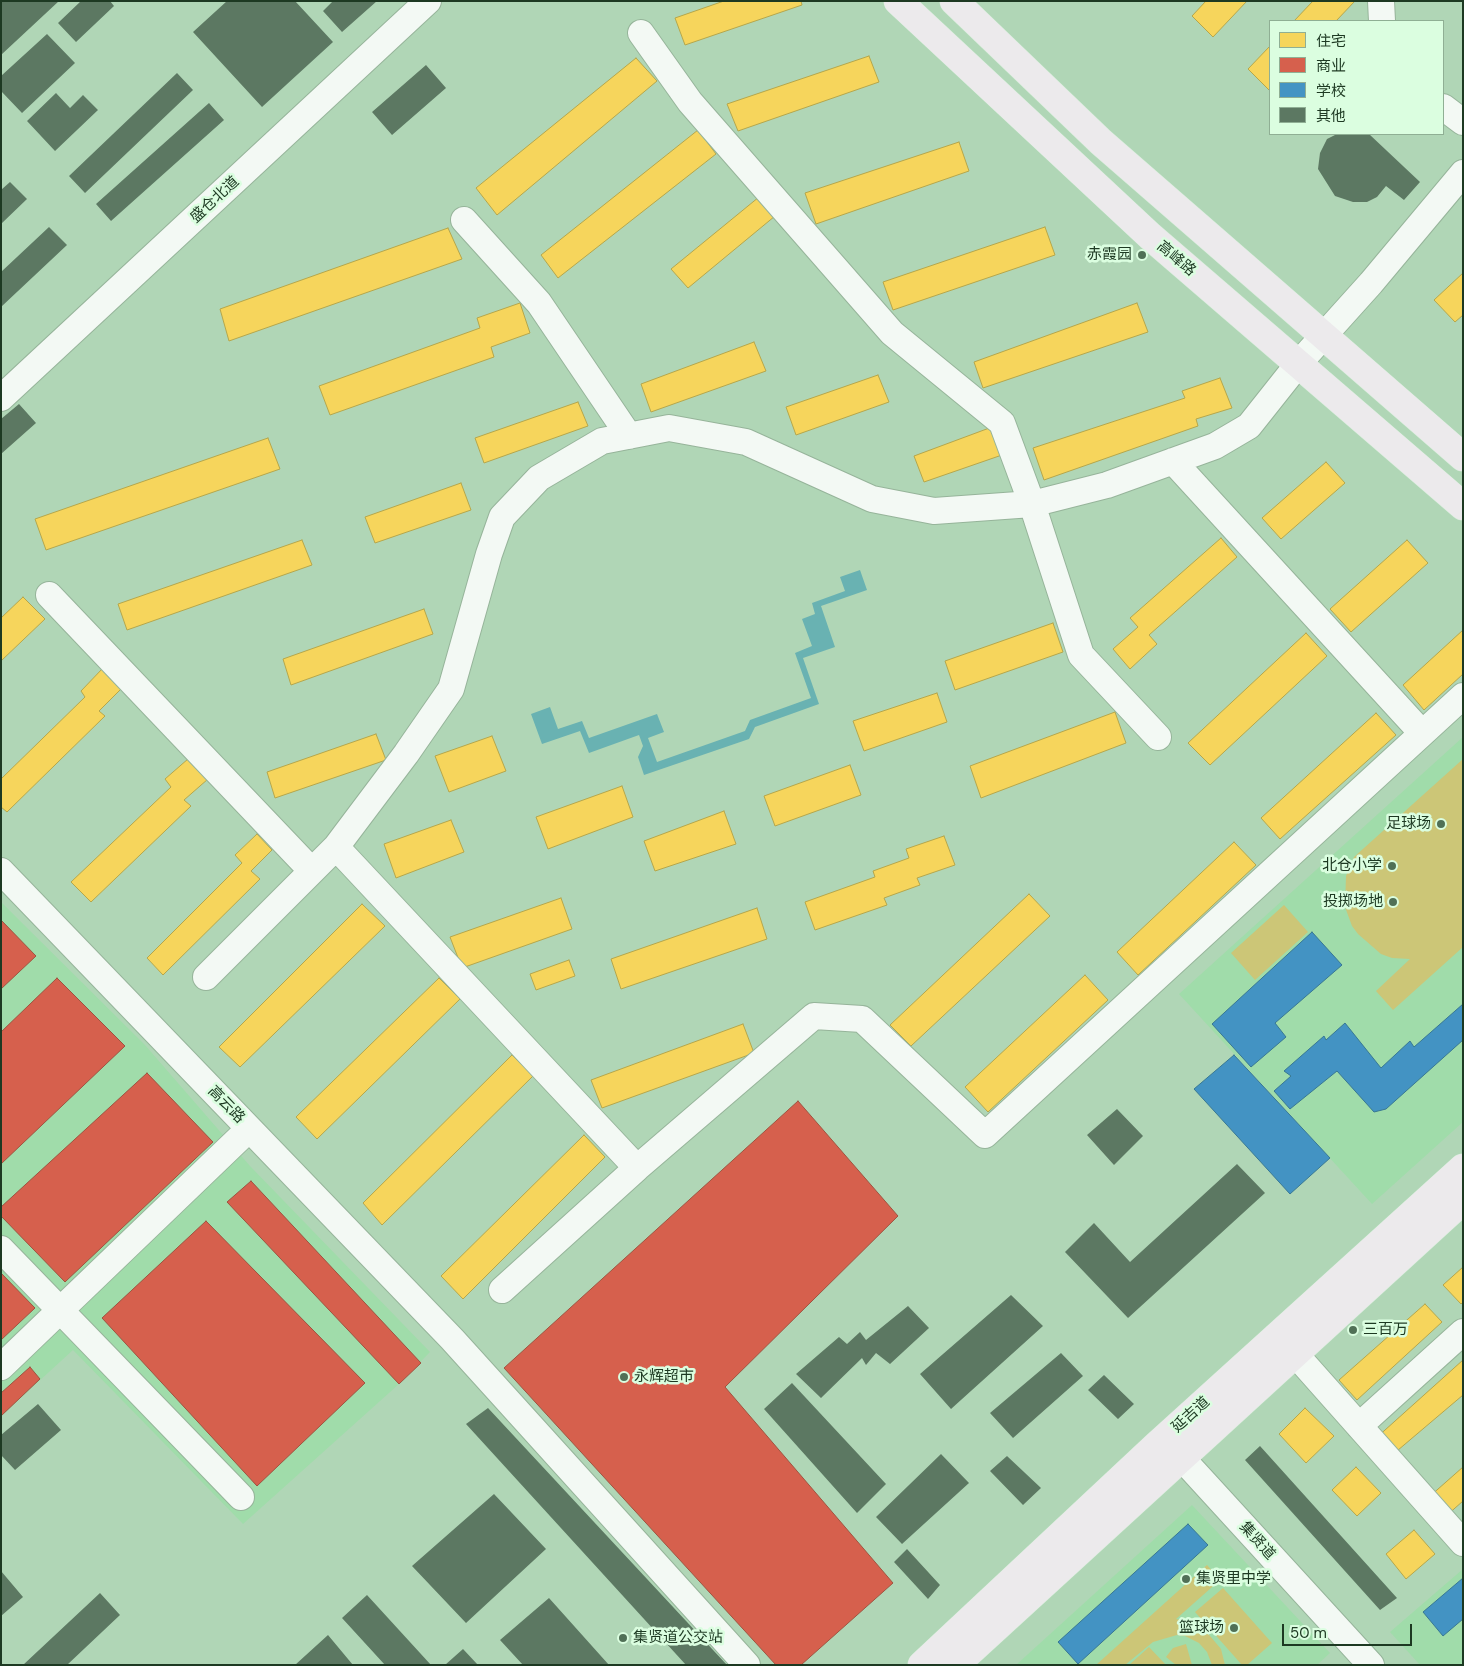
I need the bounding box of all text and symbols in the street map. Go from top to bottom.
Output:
legend [1269,20,1444,135]
text: 住宅 [1316,31,1346,51]
text: 商业 [1316,56,1346,76]
text: 学校 [1316,81,1346,101]
text: 其他 [1316,106,1346,126]
street label: 盛仓北道 [187,173,243,227]
street label: 高峰路 [1153,238,1199,280]
place label: 赤霞园 [1087,246,1132,264]
marker: 赤霞园 [1136,249,1148,261]
place label: 足球场 [1386,815,1431,833]
marker: 足球场 [1435,818,1447,830]
place label: 北仓小学 [1322,857,1382,875]
marker: 北仓小学 [1386,860,1398,872]
place label: 投掷场地 [1323,893,1383,911]
marker: 投掷场地 [1387,896,1399,908]
street label: 高云路 [204,1083,248,1127]
place label: 三百万 [1363,1321,1408,1339]
marker: 三百万 [1347,1324,1359,1336]
place label: 永辉超市 [634,1368,694,1386]
marker: 永辉超市 [618,1371,630,1383]
street label: 延吉道 [1168,1393,1214,1437]
street label: 集贤道 [1235,1518,1279,1564]
place label: 集贤里中学 [1196,1570,1271,1588]
marker: 集贤里中学 [1180,1573,1192,1585]
scale bar [1284,1614,1414,1646]
place label: 篮球场 [1179,1619,1224,1637]
marker: 篮球场 [1228,1622,1240,1634]
text: 50 m [1290,1623,1327,1643]
place label: 集贤道公交站 [633,1629,723,1647]
marker: 集贤道公交站 [617,1632,629,1644]

